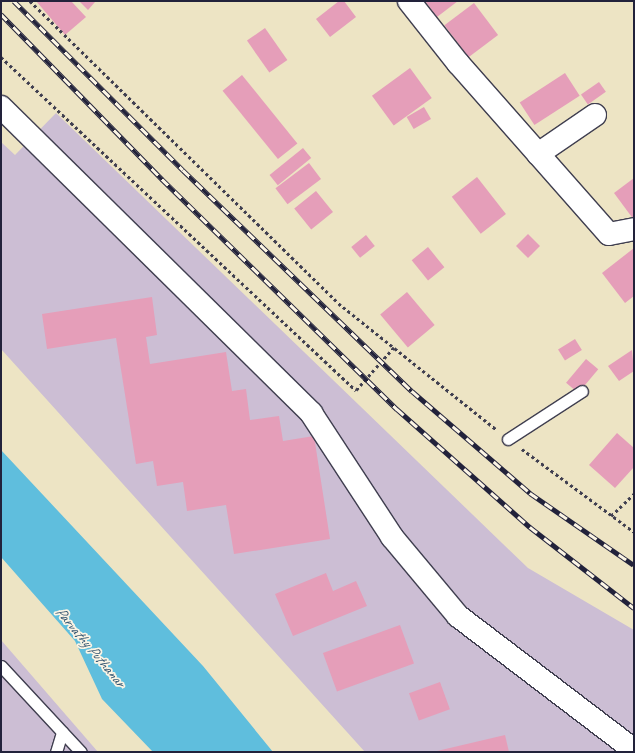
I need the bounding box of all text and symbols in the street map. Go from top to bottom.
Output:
water label: Parvathy Puthanar [52,604,128,690]

